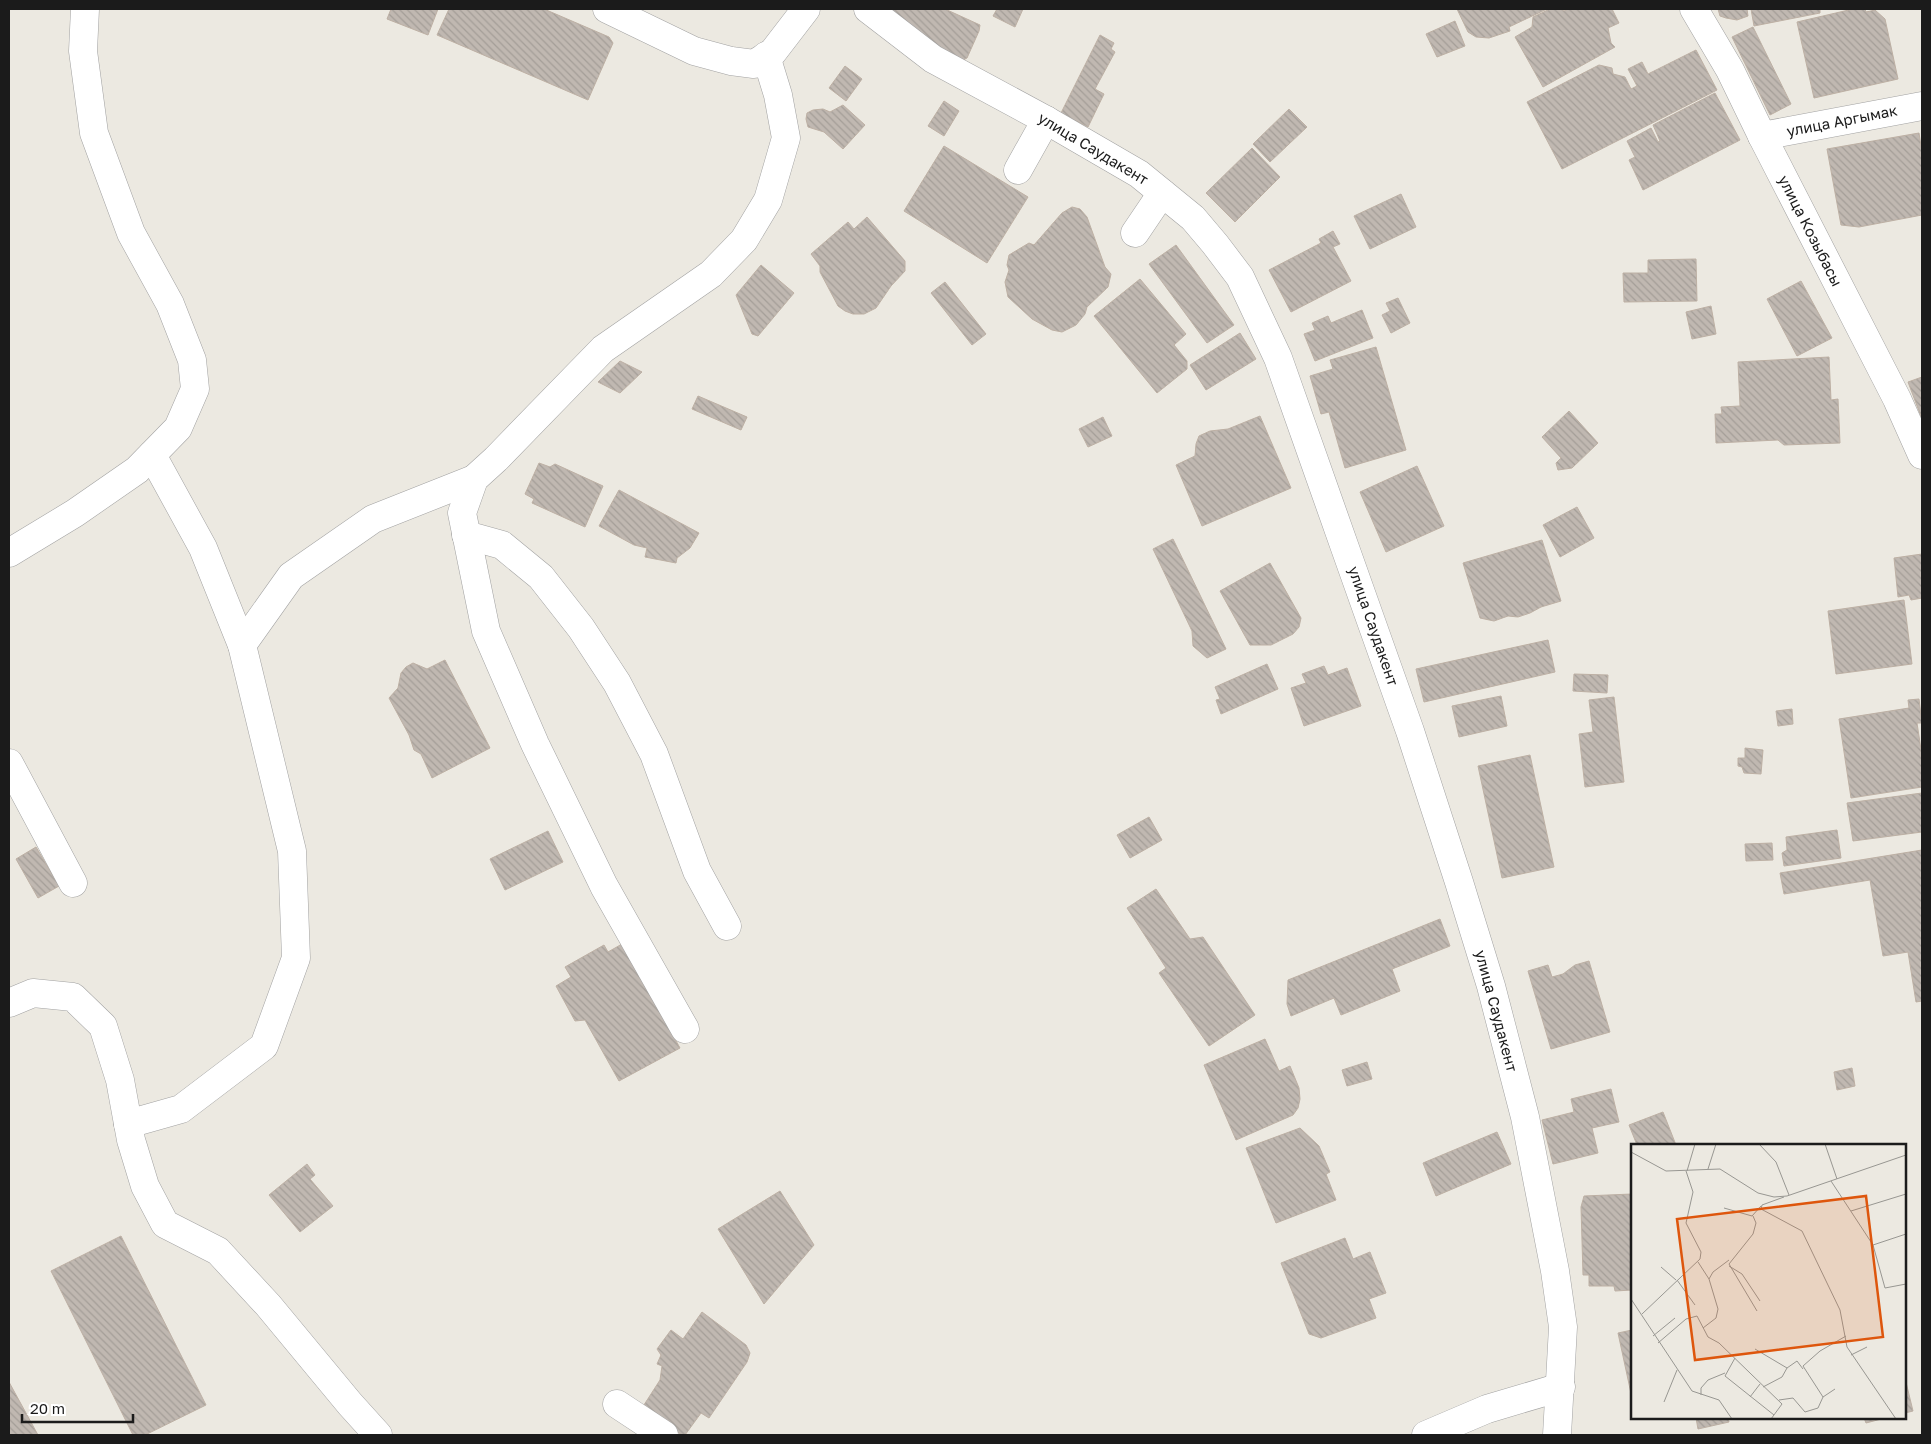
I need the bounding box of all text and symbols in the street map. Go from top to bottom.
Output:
street label: улица Аргымак [1785,100,1899,140]
street label: улица Саудакент [1035,108,1152,188]
street label: улица Козыбасы [1775,172,1847,289]
street label: улица Саудакент [1345,564,1403,688]
street label: улица Саудакент [1472,948,1522,1074]
inset map [1631,1144,1906,1419]
scale bar [22,1392,134,1424]
text: 20 m [30,1399,65,1417]

